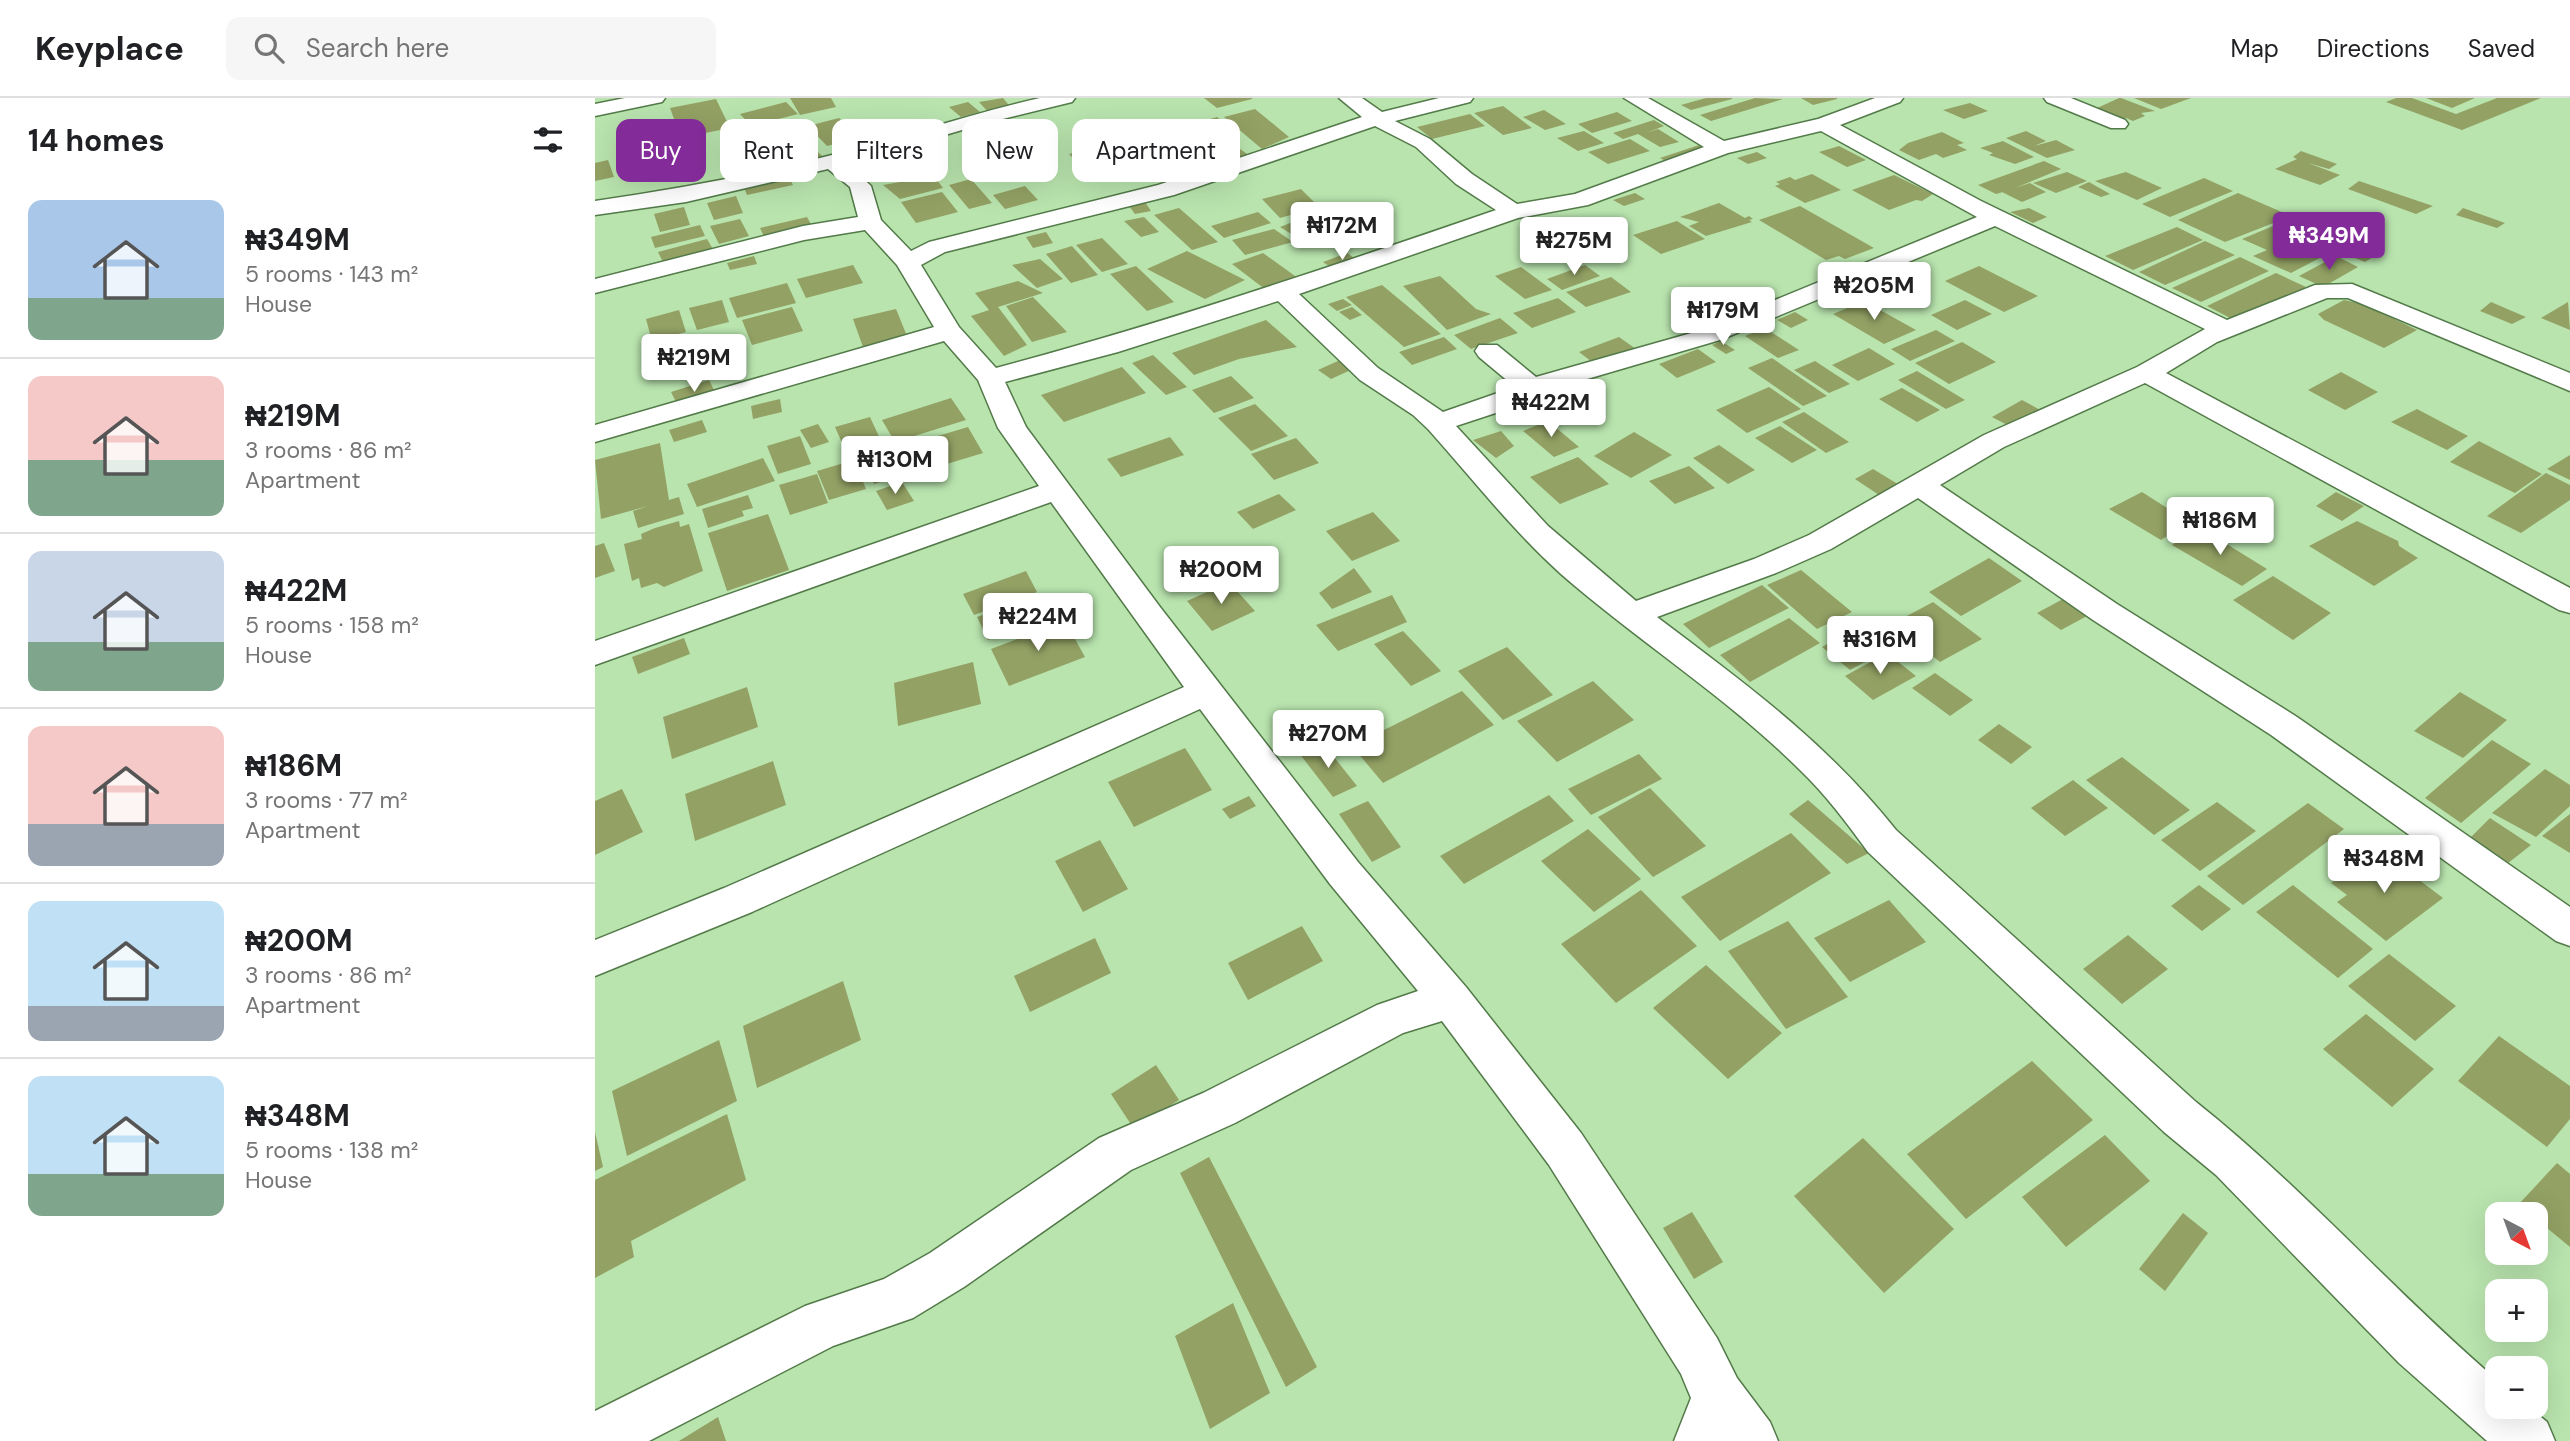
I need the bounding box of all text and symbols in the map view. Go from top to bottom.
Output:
search box [226,17,716,80]
text: Keyplace [35,27,184,70]
icon: search [250,29,288,67]
text: Search here [306,31,449,65]
text: Map [2231,33,2279,64]
text: Directions [2317,33,2430,64]
text: Saved [2468,33,2535,64]
chip: Buy [616,119,706,182]
chip: Rent [720,119,818,182]
chip: Filters [832,119,948,182]
chip: New [962,119,1058,182]
chip: Apartment [1072,119,1240,182]
text: 14 homes [28,121,165,160]
icon: filters [529,121,567,159]
pin: ₦172M [1293,202,1391,262]
text: ₦172M [1307,210,1377,240]
pin: ₦349M [2280,212,2378,272]
pin: ₦275M [1525,218,1623,277]
text: ₦349M [245,220,350,259]
text: ₦349M [2289,220,2369,250]
text: ₦275M [1536,225,1612,255]
icon: home [84,228,168,312]
text: 5 rooms · 143 m² [245,259,418,289]
pin: ₦205M [1825,262,1923,322]
text: ₦205M [1834,270,1914,300]
pin: ₦179M [1674,288,1772,347]
text: House [245,289,312,319]
text: ₦179M [1687,295,1759,325]
pin: ₦219M [645,334,743,394]
text: ₦219M [657,342,731,372]
pin: ₦422M [1502,380,1600,439]
text: ₦422M [1512,387,1590,417]
text: ₦219M [245,396,341,435]
icon: home [84,404,168,488]
text: 3 rooms · 86 m² [245,435,412,465]
pin: ₦130M [846,436,944,496]
text: ₦130M [857,444,933,474]
text: Apartment [245,465,360,495]
pin: ₦186M [2171,498,2269,557]
text: ₦186M [2183,505,2257,535]
pin: ₦200M [1172,546,1270,606]
text: ₦200M [1180,554,1262,584]
text: ₦422M [245,571,347,610]
icon: home [84,579,168,663]
pin: ₦224M [989,594,1087,653]
text: ₦224M [999,601,1077,631]
text: 5 rooms · 158 m² [245,610,419,640]
pin: ₦316M [1831,616,1929,676]
text: ₦316M [1843,624,1917,654]
text: House [245,640,312,670]
pin: ₦270M [1279,710,1377,770]
text: ₦270M [1289,718,1367,748]
text: ₦186M [245,746,342,785]
icon: home [84,754,168,838]
text: 3 rooms · 77 m² [245,785,408,815]
text: Apartment [245,815,360,845]
pin: ₦348M [2335,836,2433,895]
text: ₦348M [2344,843,2424,873]
text: ₦200M [245,921,353,960]
icon: home [84,929,168,1013]
text: 3 rooms · 86 m² [245,960,412,990]
text: Apartment [245,990,360,1020]
text: ₦348M [245,1096,350,1135]
icon: home [84,1104,168,1188]
text: 5 rooms · 138 m² [245,1135,418,1165]
text: House [245,1165,312,1195]
north arrow [2485,1202,2548,1265]
map controls [2485,1202,2548,1419]
button: + [2485,1279,2548,1342]
button: − [2485,1356,2548,1419]

